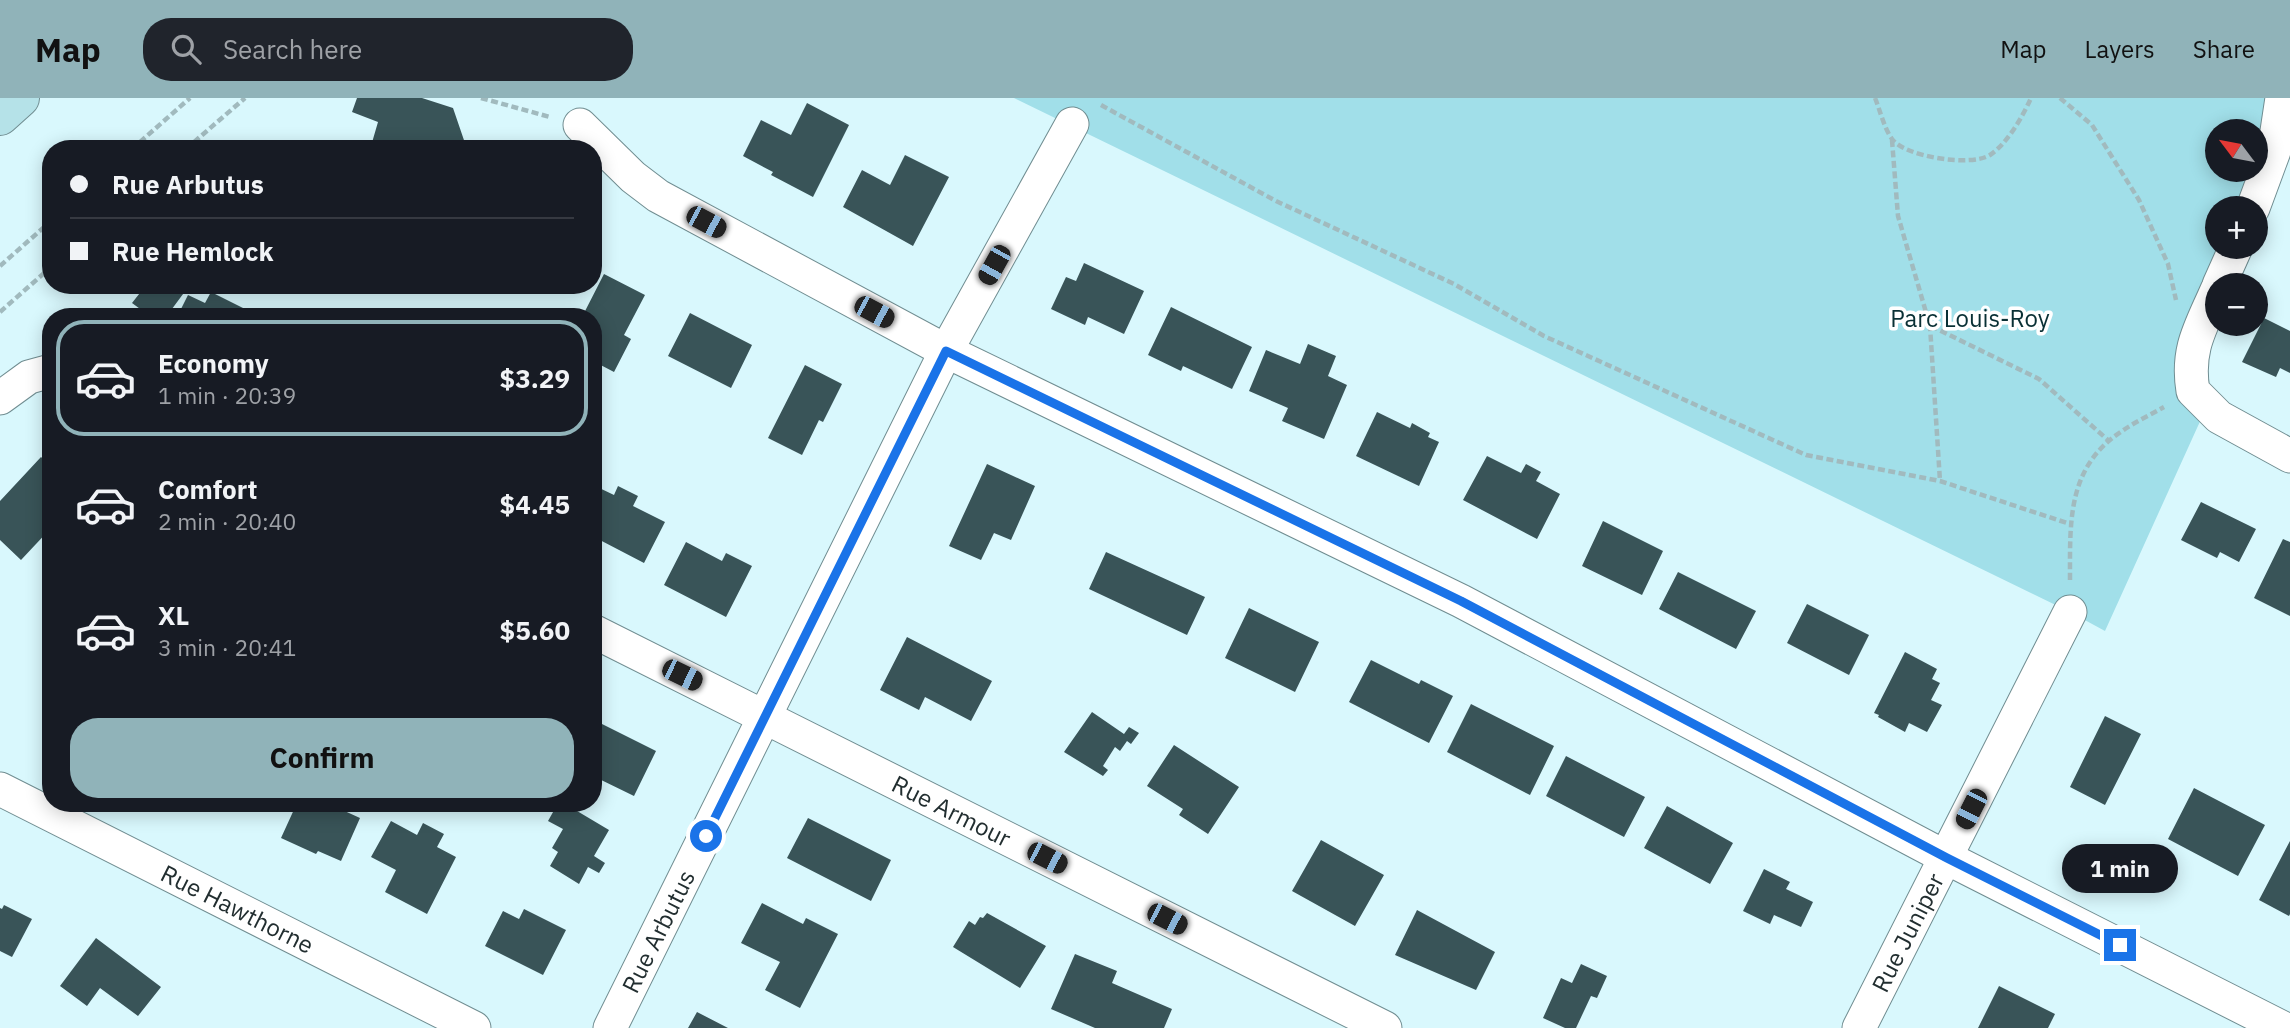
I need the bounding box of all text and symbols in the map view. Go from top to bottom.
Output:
search box [143,18,633,81]
text: Map [35,28,101,71]
icon: search [167,30,205,68]
text: Search here [223,32,362,66]
text: Map [2000,33,2047,65]
text: Layers [2085,33,2155,65]
text: Share [2193,33,2255,65]
north arrow [2205,119,2268,182]
map controls [2205,119,2268,336]
text: Rue Arbutus [112,167,264,201]
button: + [2205,196,2268,259]
car [683,203,730,241]
text: Rue Hemlock [112,234,273,268]
car [975,242,1014,288]
button: − [2205,273,2268,336]
car [851,293,898,331]
park label: Parc Louis-Roy [1890,302,2050,334]
text: Economy [158,346,269,380]
icon: car [74,347,137,410]
text: $3.29 [500,361,570,395]
text: 1 min · 20:39 [158,380,296,410]
text: Comfort [158,472,257,506]
icon: car [74,473,137,536]
text: $4.45 [500,487,570,521]
text: 2 min · 20:40 [158,506,296,536]
text: XL [158,598,189,632]
icon: car [74,599,137,662]
text: $5.60 [500,613,570,647]
text: 3 min · 20:41 [158,632,296,662]
car [659,656,706,694]
button: Confirm [70,718,574,798]
street label: Rue Armour [887,768,1016,854]
car [1953,786,1990,832]
route start [690,820,722,852]
car [1024,839,1071,877]
callout: 1 min [2062,844,2178,892]
text: 1 min [2090,853,2150,883]
street label: Rue Hawthorne [156,857,319,961]
street label: Rue Arbutus [614,864,702,998]
street label: Rue Juniper [1864,867,1951,997]
car [1144,900,1191,938]
route end [2104,929,2136,961]

